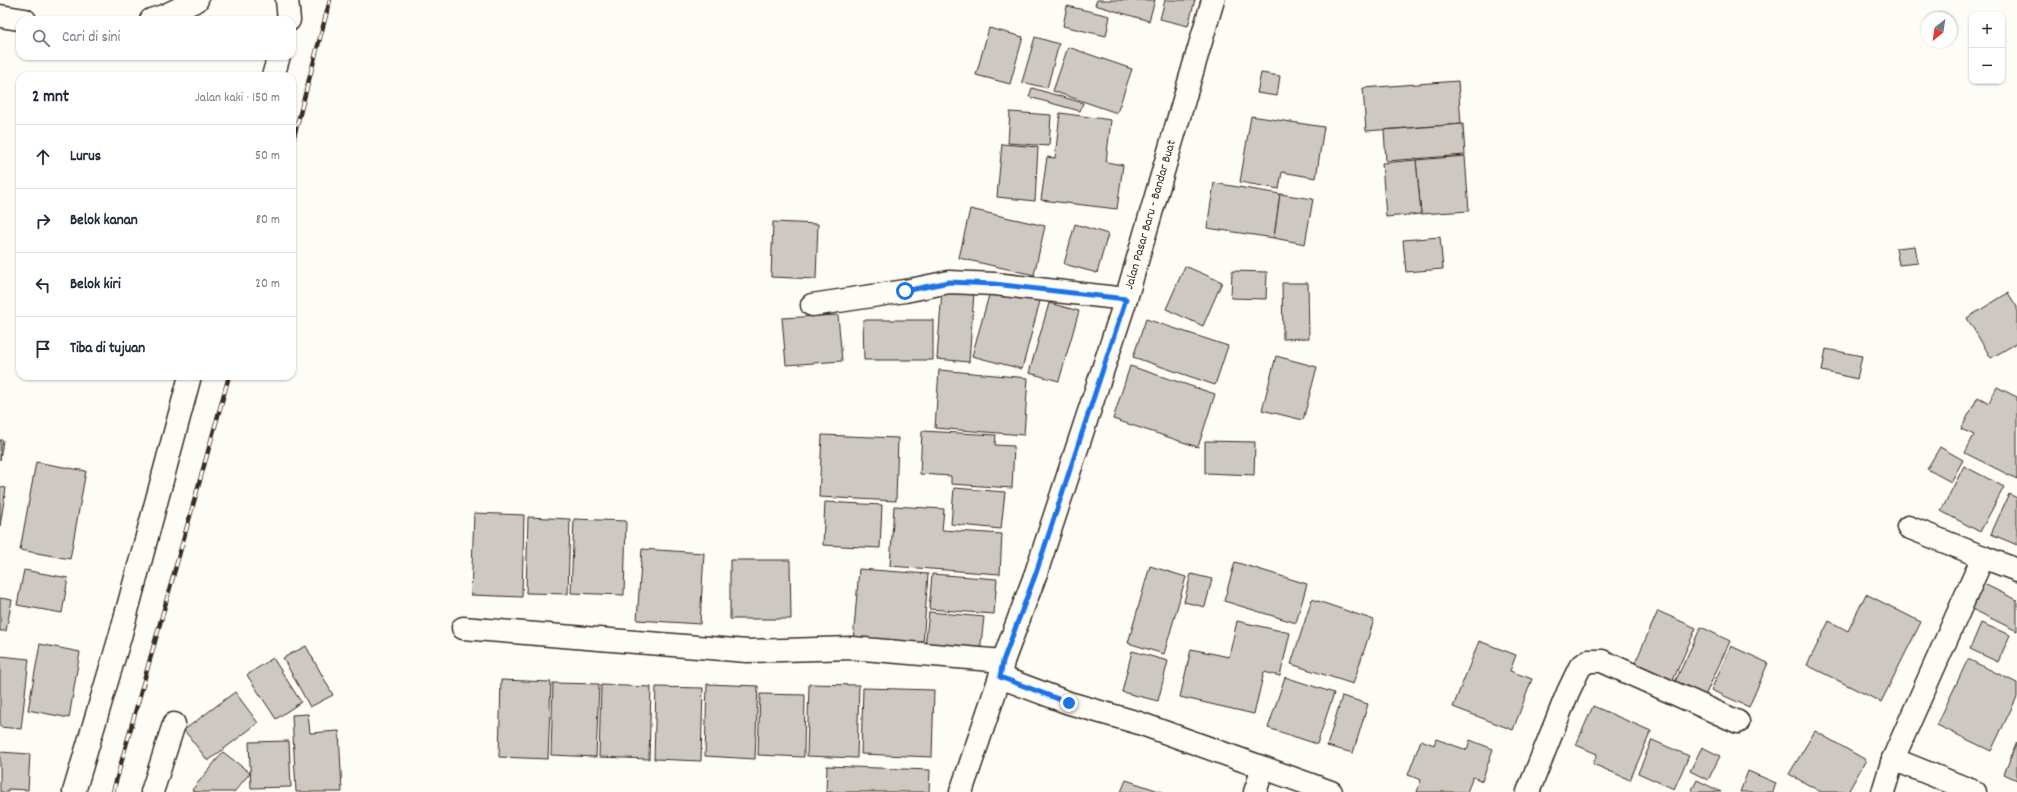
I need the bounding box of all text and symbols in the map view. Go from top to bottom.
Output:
north arrow [1921,12,1957,48]
map controls [1969,12,2005,84]
button: + [1969,12,2005,48]
search box [16,16,296,60]
icon: search [30,27,52,49]
text: Cari di sini [62,27,120,49]
button: − [1969,48,2005,84]
text: 2 mnt [32,86,69,110]
text: Jalan kaki · 150 m [195,89,280,108]
street label: Jalan Pasar Baru - Bandar Buat [1120,138,1181,292]
icon: ahead [32,146,54,168]
text: Lurus [70,146,101,168]
text: 50 m [255,147,280,166]
icon: right [32,210,54,232]
text: Belok kanan [70,210,138,232]
text: 80 m [256,211,280,230]
icon: left [32,274,54,296]
text: Belok kiri [70,274,121,296]
text: 20 m [255,275,280,294]
route start [896,282,914,300]
icon: arrive [32,338,54,360]
text: Tiba di tujuan [70,338,145,360]
route end [1060,694,1078,712]

